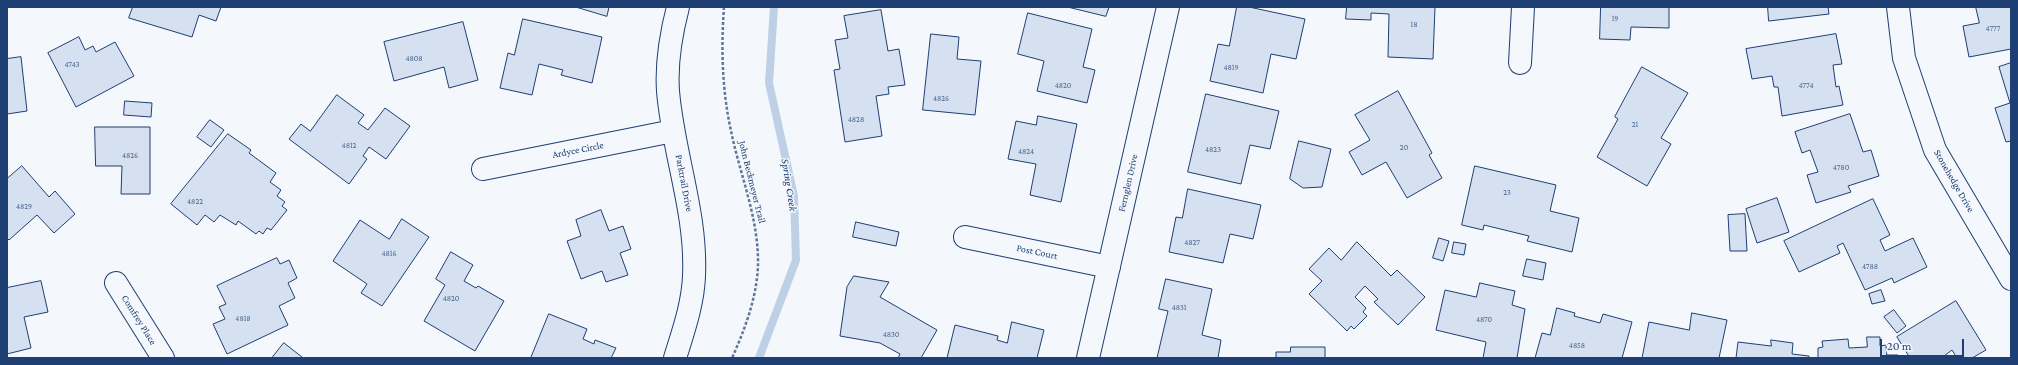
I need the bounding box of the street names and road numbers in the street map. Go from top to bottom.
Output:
street label: Ardyce Circle [551,139,605,161]
street label: John Beckmeyer Trail [736,139,768,225]
street label: Stonehedge Drive [1931,147,1977,215]
street label: Parktrail Drive [673,153,695,213]
street label: Fernglen Drive [1116,153,1140,213]
street label: Post Court [1015,242,1059,262]
street label: Comfrey Place [119,293,159,347]

